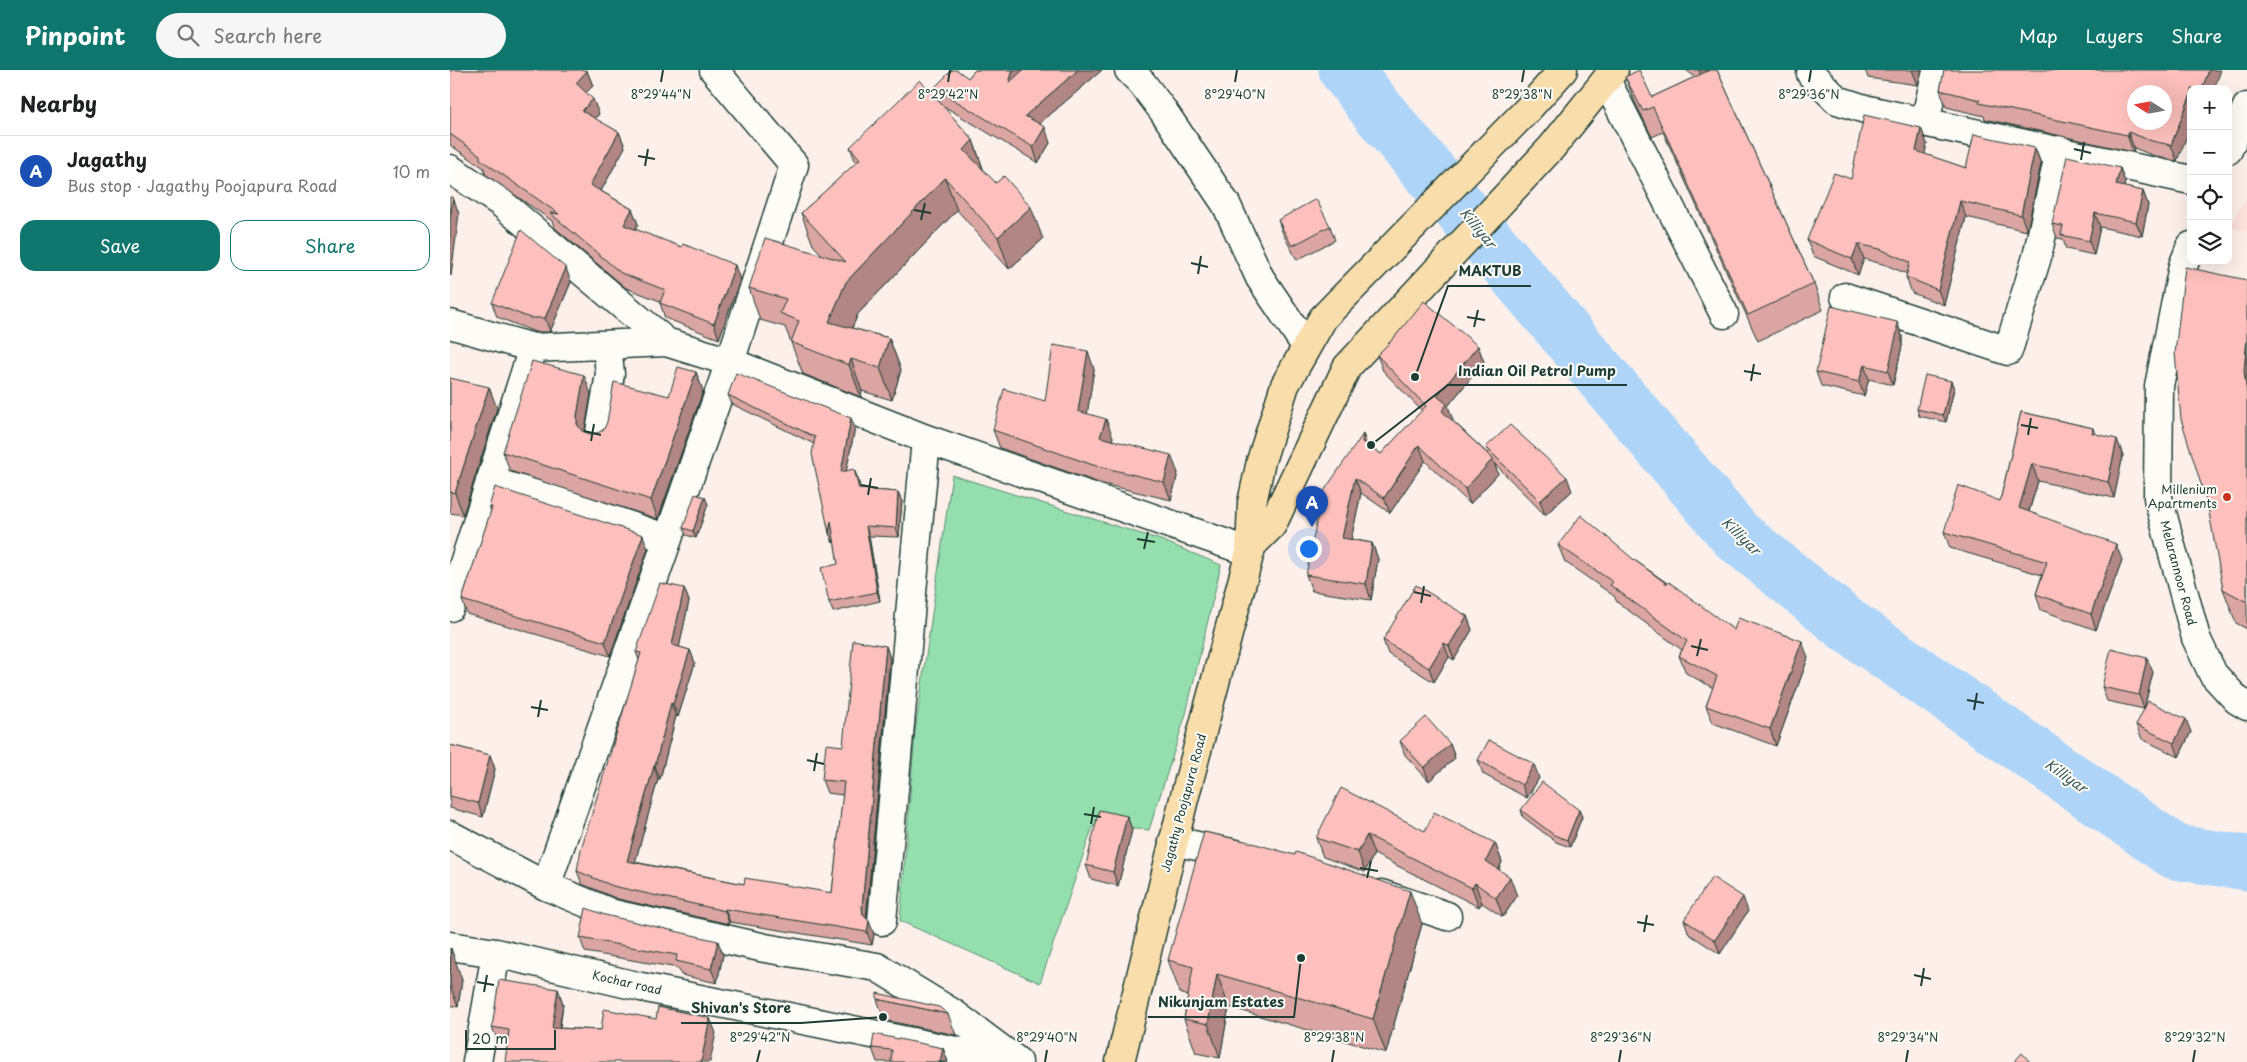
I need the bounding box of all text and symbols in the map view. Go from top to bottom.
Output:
search box [156,13,506,58]
text: Pinpoint [25,17,126,53]
icon: search [174,21,202,49]
text: Search here [214,21,322,49]
text: Map [2019,22,2058,49]
text: Layers [2086,22,2143,49]
text: Share [2171,22,2222,49]
text: 8°29'44"N [631,85,691,103]
text: 8°29'42"N [918,85,978,103]
text: 8°29'40"N [1204,85,1266,103]
text: 8°29'38"N [1492,85,1552,103]
text: 8°29'36"N [1778,85,1840,103]
north arrow [2127,85,2172,130]
map controls [2187,85,2232,265]
button: + [2187,85,2232,130]
text: Nearby [20,87,97,119]
button: − [2187,130,2232,175]
text: Jagathy [67,145,147,173]
text: A [30,159,42,183]
text: 10 m [393,159,430,183]
text: Bus stop · Jagathy Poojapura Road [67,173,337,197]
button: locate [2187,175,2232,220]
water label: Killiyar [1455,203,1503,255]
button: Save [20,220,220,271]
button: Share [230,220,430,271]
button: layers [2187,220,2232,265]
callout: MAKTUB [1448,257,1531,286]
text: MAKTUB [1458,260,1522,281]
callout: Indian Oil Petrol Pump [1448,356,1627,385]
text: Indian Oil Petrol Pump [1458,360,1616,381]
place label: Millenium Apartments [2148,480,2217,512]
pin: A [1296,486,1328,527]
marker: Millenium Apartments [2221,491,2233,503]
water label: Killiyar [1717,512,1768,562]
street label: Melarannoor Road [2156,518,2202,627]
your location [1296,536,1322,562]
street label: Jagathy Poojapura Road [1156,731,1210,874]
water label: Killiyar [2041,753,2094,799]
street label: Kochar road [591,965,664,999]
callout: Nikunjam Estates [1148,988,1294,1017]
text: Nikunjam Estates [1158,991,1284,1012]
callout: Shivan's Store [681,994,801,1023]
text: Shivan's Store [691,997,791,1018]
scale bar [465,1027,556,1050]
text: 20 m [472,1028,508,1049]
text: 8°29'42"N [730,1028,790,1046]
text: 8°29'40"N [1016,1028,1078,1046]
text: 8°29'38"N [1304,1028,1364,1046]
text: 8°29'36"N [1590,1028,1652,1046]
text: 8°29'34"N [1878,1028,1938,1046]
text: 8°29'32"N [2164,1028,2226,1046]

